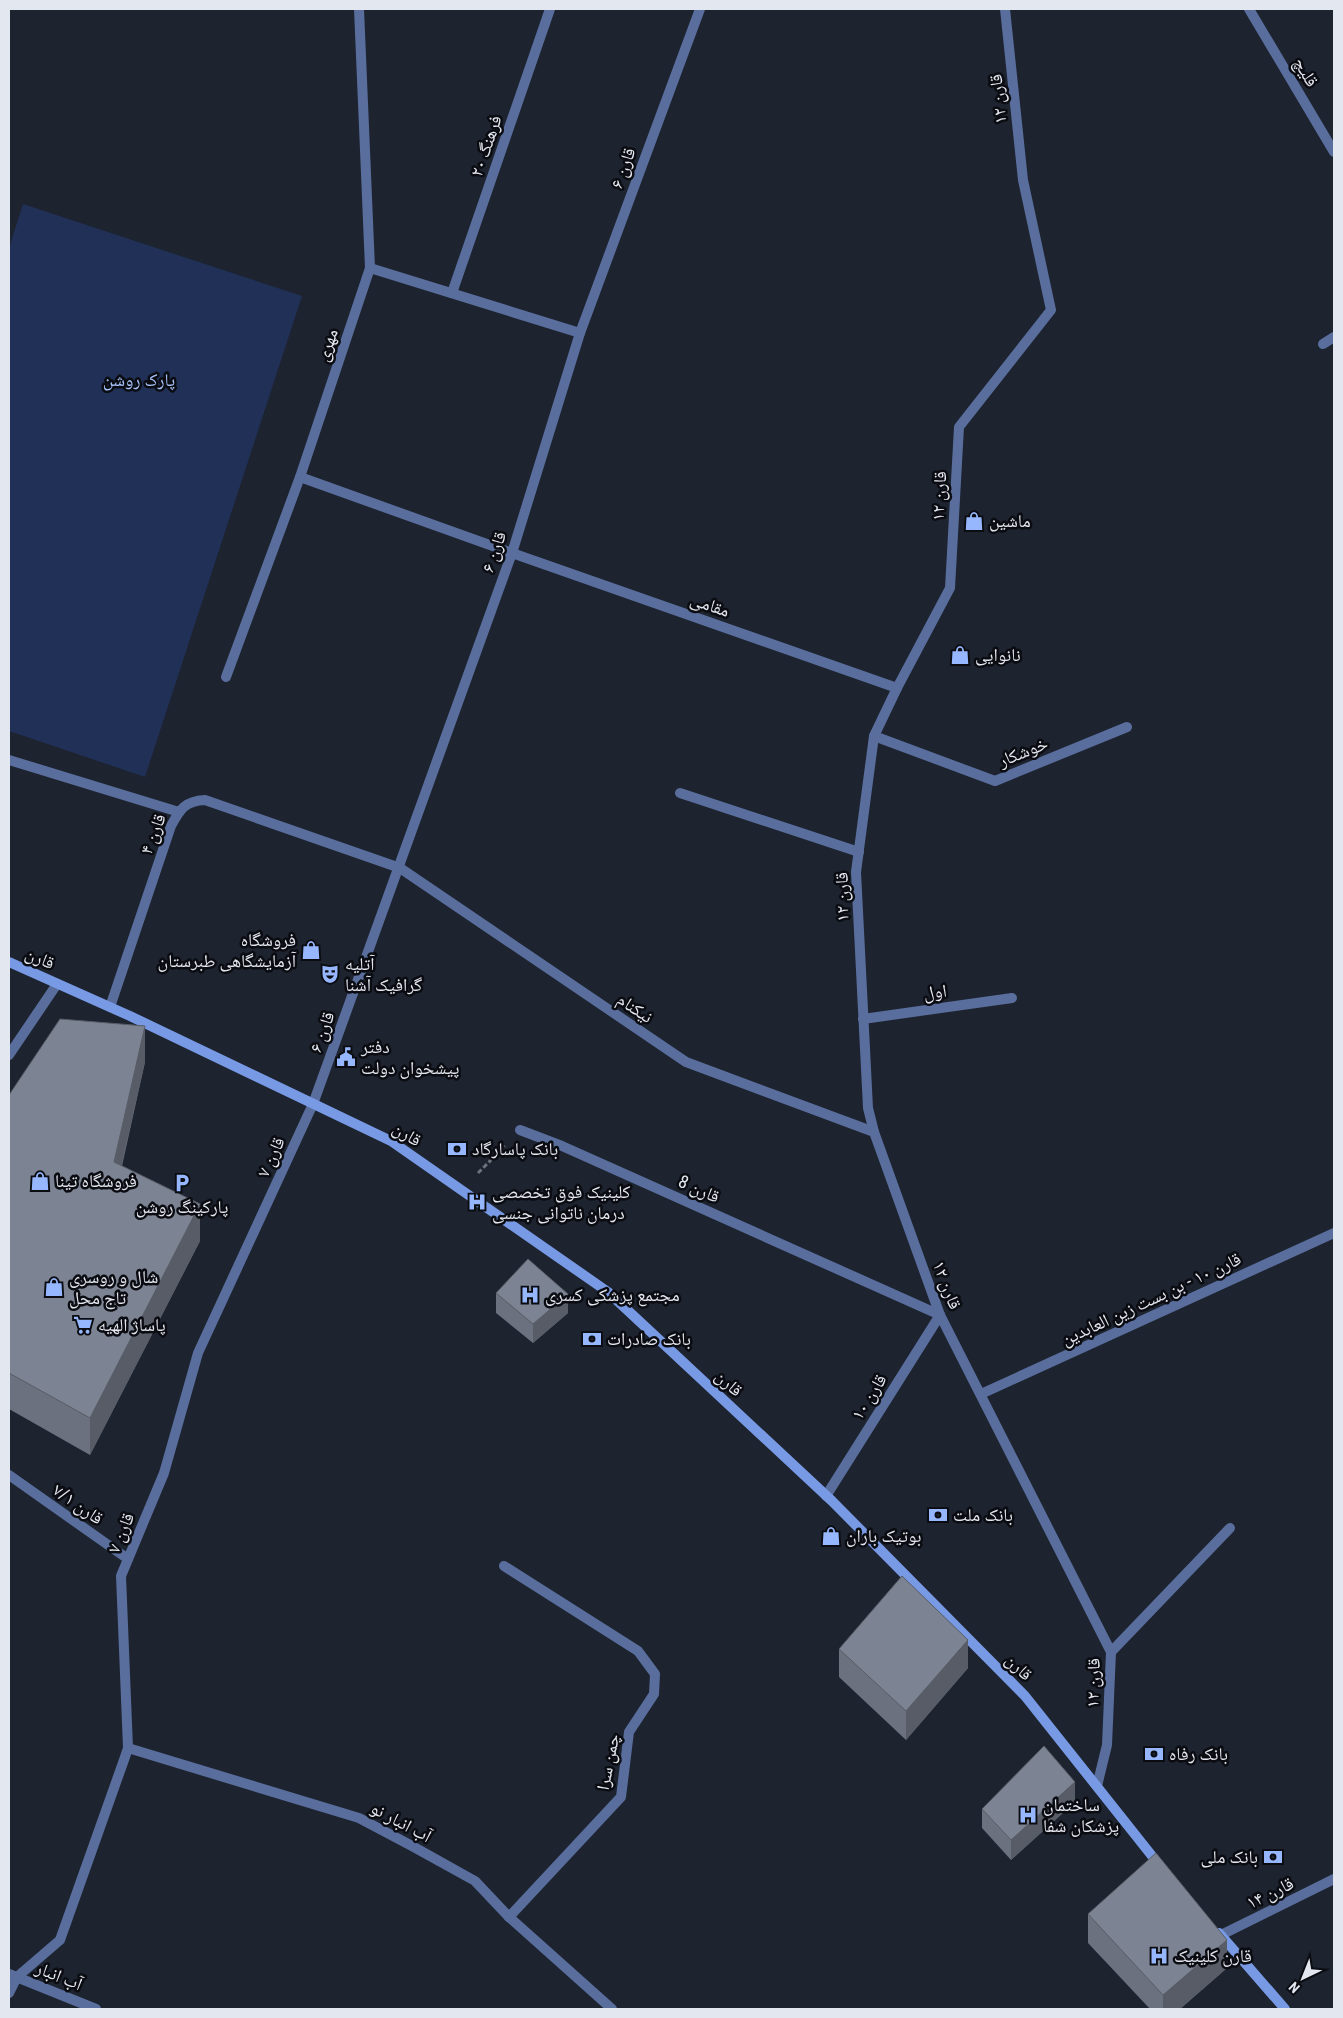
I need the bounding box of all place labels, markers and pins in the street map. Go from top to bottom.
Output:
shop icon: ماشین [963,510,985,532]
place label: ماشین [989,510,1031,532]
shop icon: نانوایی [949,644,971,666]
place label: نانوایی [975,644,1021,666]
place label: فروشگاه آزمایشگاهی طبرستان [158,929,296,972]
shop icon: فروشگاه آزمایشگاهی طبرستان [300,939,322,961]
place label: آتلیه گرافیک آشنا [345,953,423,995]
theatre icon: آتلیه گرافیک آشنا [319,963,341,985]
place label: دفتر پیشخوان دولت [360,1036,459,1079]
public building icon: دفتر پیشخوان دولت [335,1046,357,1068]
bank icon: بانک پاسارگاد [446,1138,468,1160]
place label: بانک پاسارگاد [472,1138,558,1160]
shop icon: فروشگاه تینا [29,1170,51,1192]
place label: فروشگاه تینا [55,1170,137,1191]
parking icon: پارکینگ روشن [171,1172,193,1194]
place label: کلینیک فوق تخصصی درمان ناتوانی جنسی [492,1181,631,1224]
hospital icon: کلینیک فوق تخصصی درمان ناتوانی جنسی [466,1191,488,1213]
place label: پارکینگ روشن [136,1196,228,1218]
place label: شال و روسری تاج محل [69,1266,158,1310]
shop icon: شال و روسری تاج محل [43,1276,65,1298]
hospital icon: مجتمع پزشکی کسری [519,1284,541,1306]
place label: مجتمع پزشکی کسری [545,1284,680,1307]
supermarket icon: پاساژ الهیه [72,1314,94,1336]
place label: پاساژ الهیه [98,1314,166,1336]
bank icon: بانک صادرات [581,1328,603,1350]
place label: بانک صادرات [607,1328,691,1350]
bank icon: بانک ملت [927,1504,949,1526]
place label: بانک ملت [953,1504,1013,1526]
shop icon: بوتیک باران [820,1525,842,1547]
place label: بوتیک باران [846,1525,921,1547]
bank icon: بانک رفاه [1143,1743,1165,1765]
place label: بانک رفاه [1169,1743,1228,1765]
place label: ساختمان پزشکان شفا [1043,1794,1119,1837]
hospital icon: ساختمان پزشکان شفا [1017,1804,1039,1826]
place label: بانک ملی [1200,1846,1258,1868]
bank icon: بانک ملی [1262,1846,1284,1868]
hospital icon: قارن کلینیک [1148,1945,1170,1967]
place label: قارن کلینیک [1174,1945,1252,1967]

